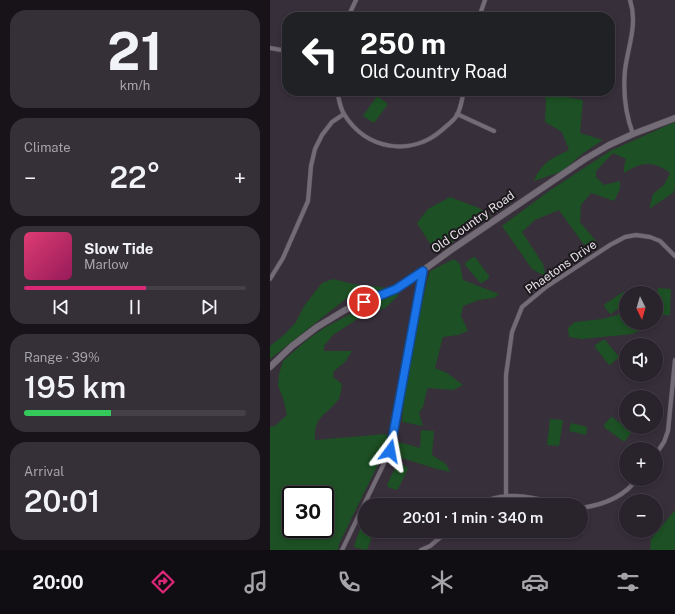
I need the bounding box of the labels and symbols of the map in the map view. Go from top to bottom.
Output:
street label: Old Country Road [429,188,517,256]
street label: Phaetons Drive [523,237,599,297]
pin [347,285,381,319]
north arrow [619,286,663,330]
position arrow [369,430,411,472]
speed limit sign: 30 [282,486,334,538]

